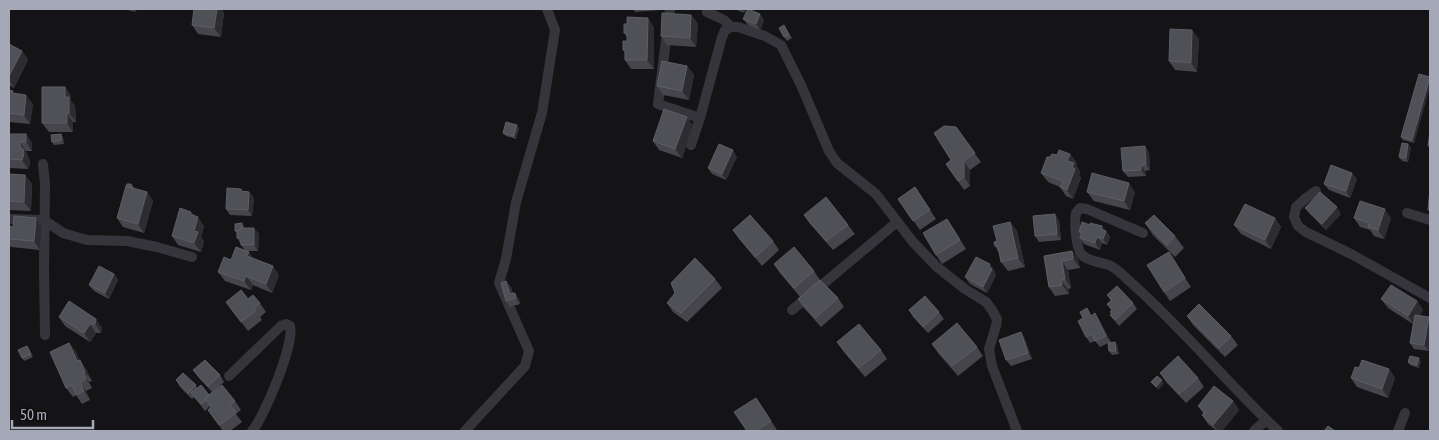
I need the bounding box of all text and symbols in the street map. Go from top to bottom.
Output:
scale bar [12,398,94,430]
text: 50 m [20,406,47,423]

